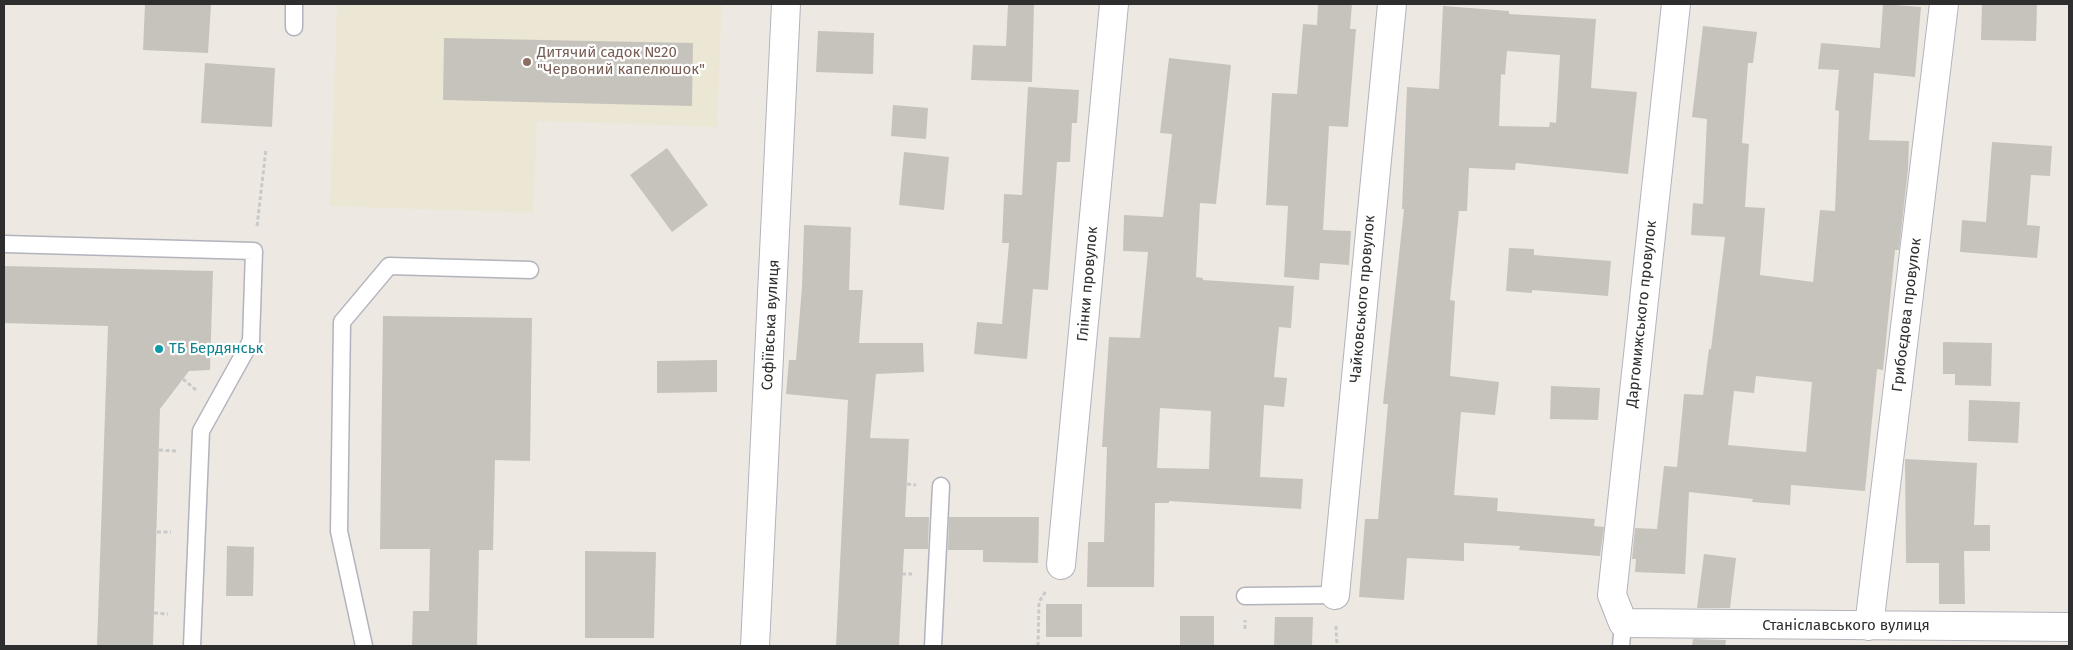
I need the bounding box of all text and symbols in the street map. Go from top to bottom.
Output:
place label: Дитячий садок №20 "Червоний капелюшок" [537,44,705,79]
marker: Дитячий садок №20 "Червоний капелюшок" [521,56,533,68]
street label: Чайковського провулок [1347,214,1379,384]
street label: Даргомижського провулок [1623,220,1661,408]
street label: Глінки провулок [1074,226,1102,342]
street label: Грибоєдова провулок [1889,237,1925,393]
street label: Софіївська вулиця [759,259,783,391]
place label: ТБ Бердянськ [169,340,263,358]
marker: ТБ Бердянськ [153,343,165,355]
street label: Станіславського вулиця [1762,617,1930,635]

